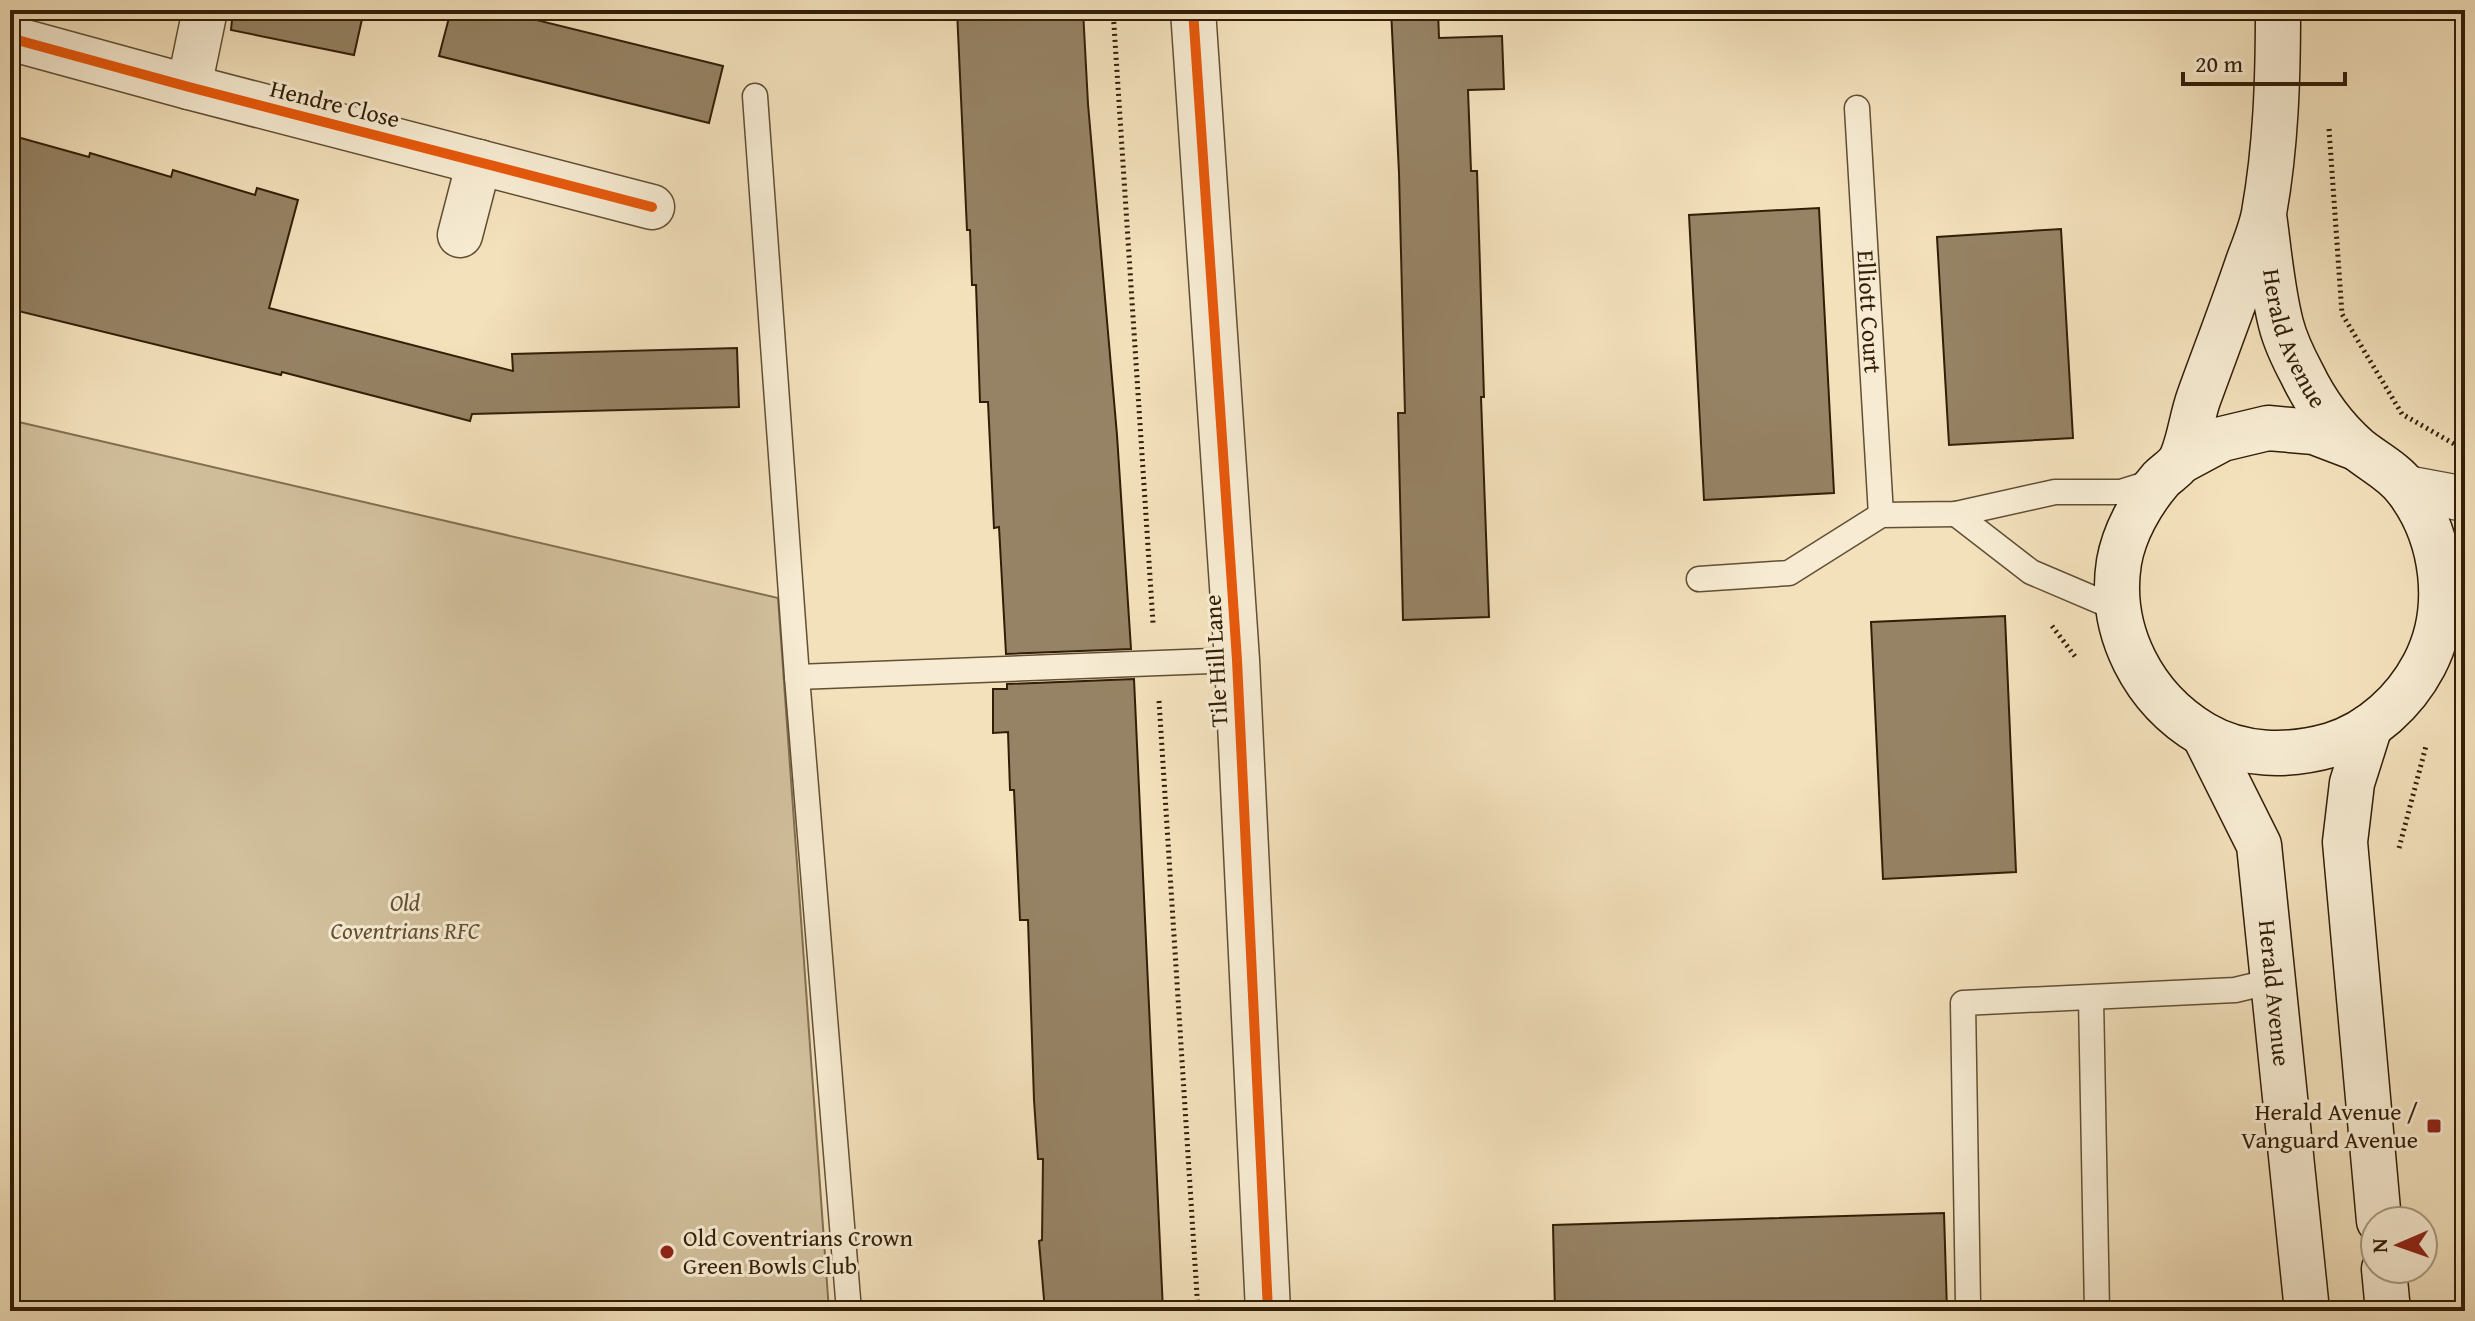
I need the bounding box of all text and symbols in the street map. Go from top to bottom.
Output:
scale bar [2183,36,2345,86]
text: 20 m [2195,46,2243,81]
street label: Hendre Close [267,71,404,137]
street label: Elliott Court [1848,249,1891,375]
street label: Herald Avenue [2254,267,2335,415]
street label: Tile Hill Lane [1195,594,1236,728]
park label: Old Coventrians RFC [331,885,481,948]
street label: Herald Avenue [2250,918,2300,1068]
place label: Herald Avenue / Vanguard Avenue [2241,1094,2418,1157]
marker: Herald Avenue / Vanguard Avenue [2425,1117,2443,1135]
north arrow [2359,1205,2439,1285]
place label: Old Coventrians Crown Green Bowls Club [683,1220,914,1283]
text: N [2363,1238,2395,1254]
marker: Old Coventrians Crown Green Bowls Club [658,1243,676,1261]

